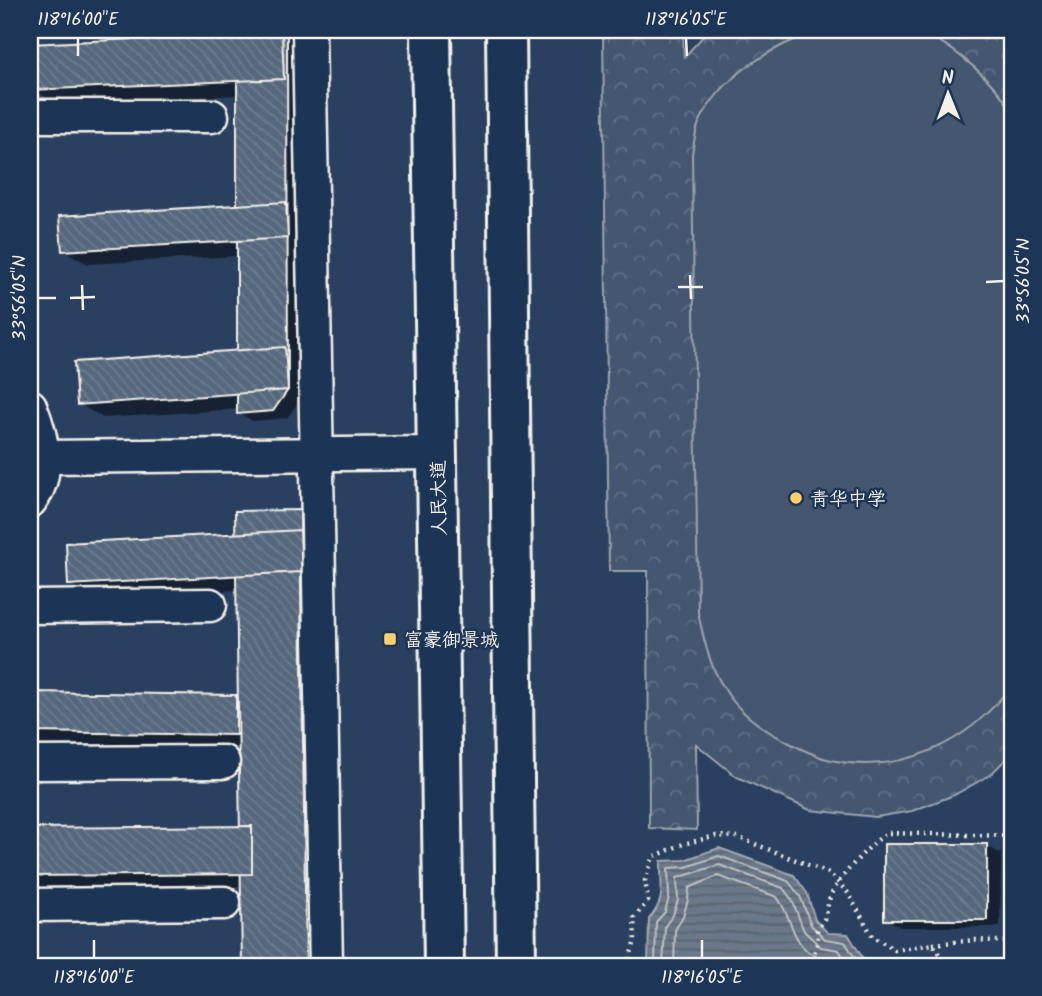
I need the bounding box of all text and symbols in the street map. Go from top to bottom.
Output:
text: 118°16'00"E [38,6,119,35]
text: 118°16'05"E [645,6,727,35]
north arrow [912,60,982,130]
text: N [941,64,954,94]
text: 33°56'05"N [1010,238,1039,324]
text: 33°56'05"N [6,255,35,341]
street label: 人民大道 [424,460,456,536]
place label: 青华中学 [810,485,886,515]
marker: 青华中学 [788,490,804,506]
place label: 富豪御景城 [404,626,499,656]
marker: 富豪御景城 [382,631,398,647]
text: 118°16'00"E [54,964,135,993]
text: 118°16'05"E [661,964,743,993]

